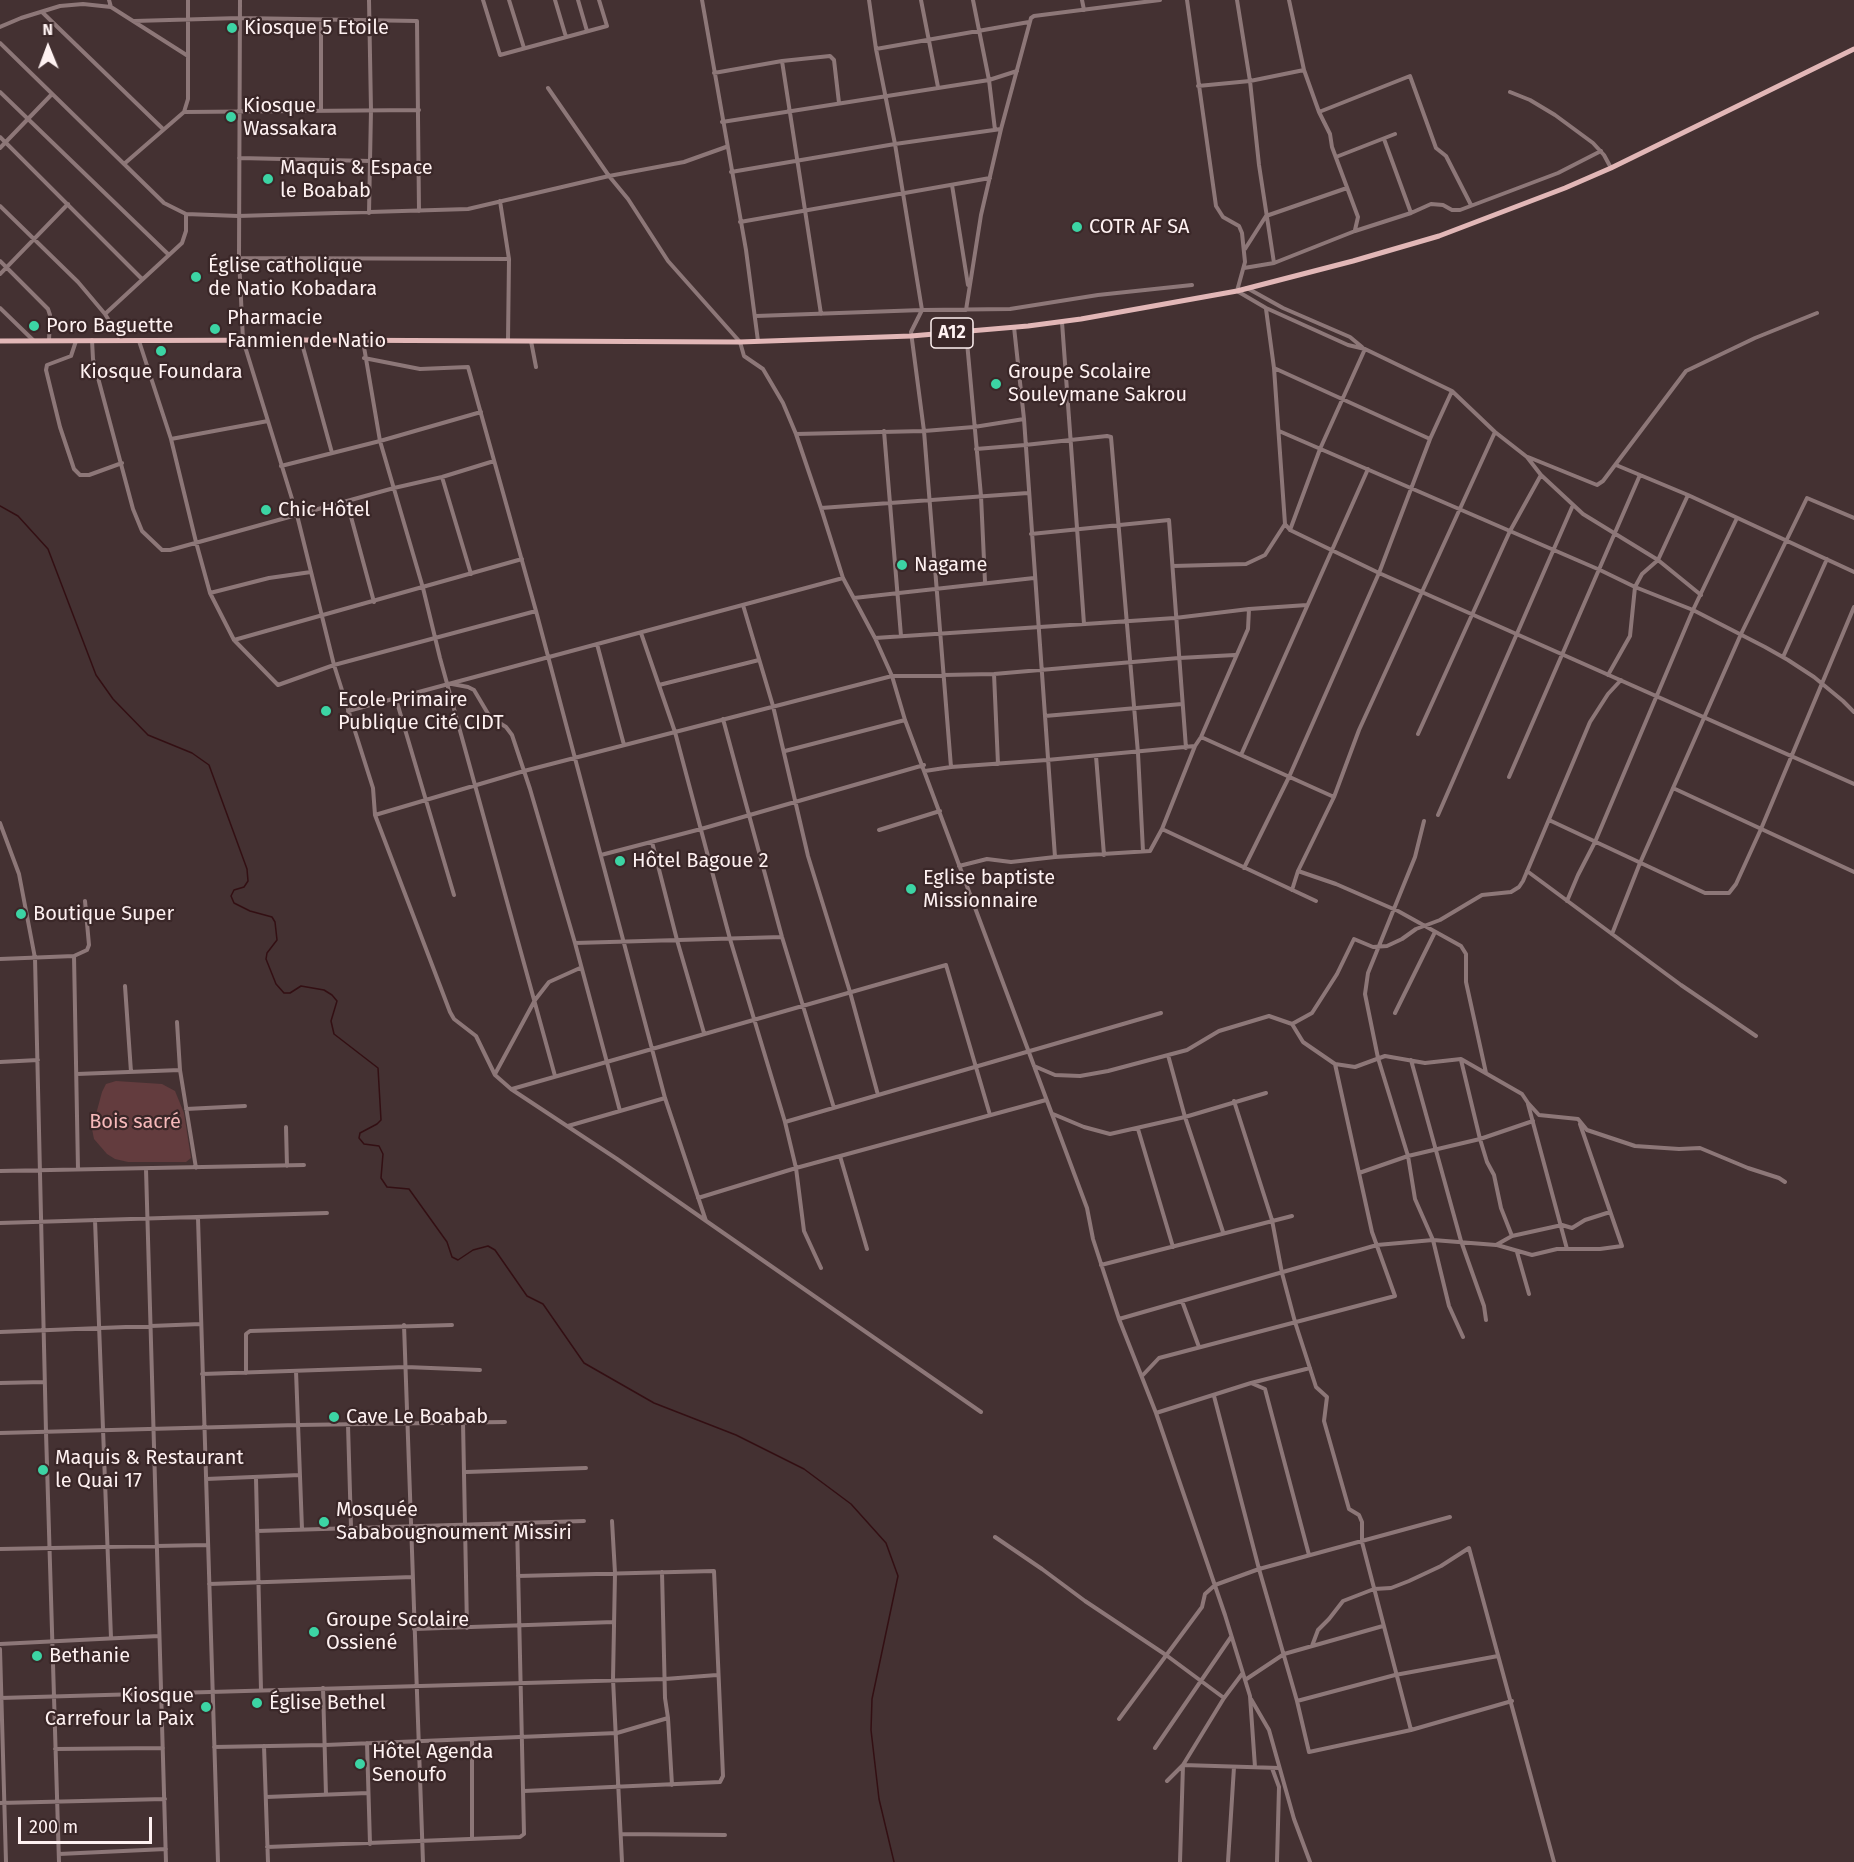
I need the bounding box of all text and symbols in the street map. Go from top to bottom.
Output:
place label: Kiosque 5 Etoile [244,16,389,40]
north arrow [18,18,78,78]
text: N [42,20,53,39]
marker: Kiosque 5 Etoile [225,21,239,35]
place label: Kiosque Wassakara [243,94,337,141]
marker: Kiosque Wassakara [224,110,238,124]
place label: Maquis & Espace le Boabab [280,156,433,203]
marker: Maquis & Espace le Boabab [261,172,275,186]
place label: COTR AF SA [1089,215,1190,239]
marker: COTR AF SA [1070,220,1084,234]
place label: Église catholique de Natio Kobadara [208,254,377,301]
marker: Église catholique de Natio Kobadara [189,270,203,284]
place label: Pharmacie Fanmien de Natio [227,306,386,353]
place label: Poro Baguette [46,314,173,338]
road number: A12 [931,318,973,348]
marker: Poro Baguette [27,319,41,333]
marker: Pharmacie Fanmien de Natio [208,322,222,336]
marker: Kiosque Foundara [154,344,168,358]
place label: Kiosque Foundara [79,360,243,384]
place label: Groupe Scolaire Souleymane Sakrou [1008,360,1187,407]
marker: Groupe Scolaire Souleymane Sakrou [989,377,1003,391]
place label: Chic Hôtel [278,498,370,522]
marker: Chic Hôtel [259,503,273,517]
place label: Nagame [914,553,987,577]
marker: Nagame [895,558,909,572]
place label: Ecole Primaire Publique Cité CIDT [338,688,503,735]
marker: Ecole Primaire Publique Cité CIDT [319,704,333,718]
place label: Hôtel Bagoue 2 [632,849,769,873]
marker: Hôtel Bagoue 2 [613,854,627,868]
place label: Eglise baptiste Missionnaire [923,866,1055,913]
marker: Eglise baptiste Missionnaire [904,882,918,896]
place label: Boutique Super [33,902,174,926]
marker: Boutique Super [14,907,28,921]
park label: Bois sacré [89,1110,181,1134]
place label: Cave Le Boabab [346,1405,488,1429]
marker: Cave Le Boabab [327,1410,341,1424]
place label: Maquis & Restaurant le Quai 17 [55,1446,244,1493]
marker: Maquis & Restaurant le Quai 17 [36,1463,50,1477]
place label: Mosquée Sababougnoument Missiri [336,1498,572,1545]
marker: Mosquée Sababougnoument Missiri [317,1515,331,1529]
place label: Groupe Scolaire Ossiené [326,1608,469,1655]
marker: Groupe Scolaire Ossiené [307,1625,321,1639]
place label: Bethanie [49,1644,130,1668]
marker: Bethanie [30,1649,44,1663]
place label: Kiosque Carrefour la Paix [45,1684,194,1731]
place label: Église Bethel [269,1691,385,1715]
marker: Église Bethel [250,1696,264,1710]
marker: Kiosque Carrefour la Paix [199,1700,213,1714]
place label: Hôtel Agenda Senoufo [372,1740,493,1787]
marker: Hôtel Agenda Senoufo [353,1757,367,1771]
scale bar [21,1805,154,1843]
text: 200 m [29,1816,78,1838]

